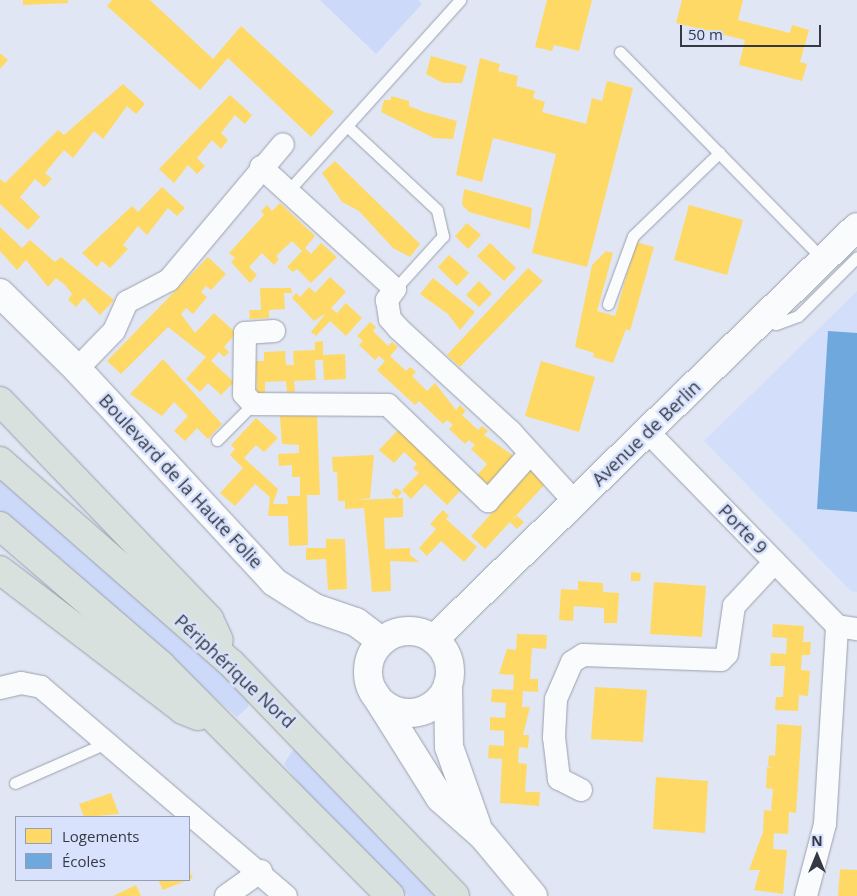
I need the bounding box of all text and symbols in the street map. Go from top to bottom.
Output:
scale bar [682,15,823,47]
text: 50 m [688,24,723,44]
street label: Avenue de Berlin [587,376,705,490]
street label: Boulevard de la Haute Folie [95,390,267,572]
street label: Porte 9 [714,500,772,558]
street label: Périphérique Nord [170,610,300,732]
legend [15,816,190,881]
text: Logements [62,826,139,846]
north arrow [792,831,842,881]
text: N [811,831,823,850]
text: Écoles [62,851,106,871]

